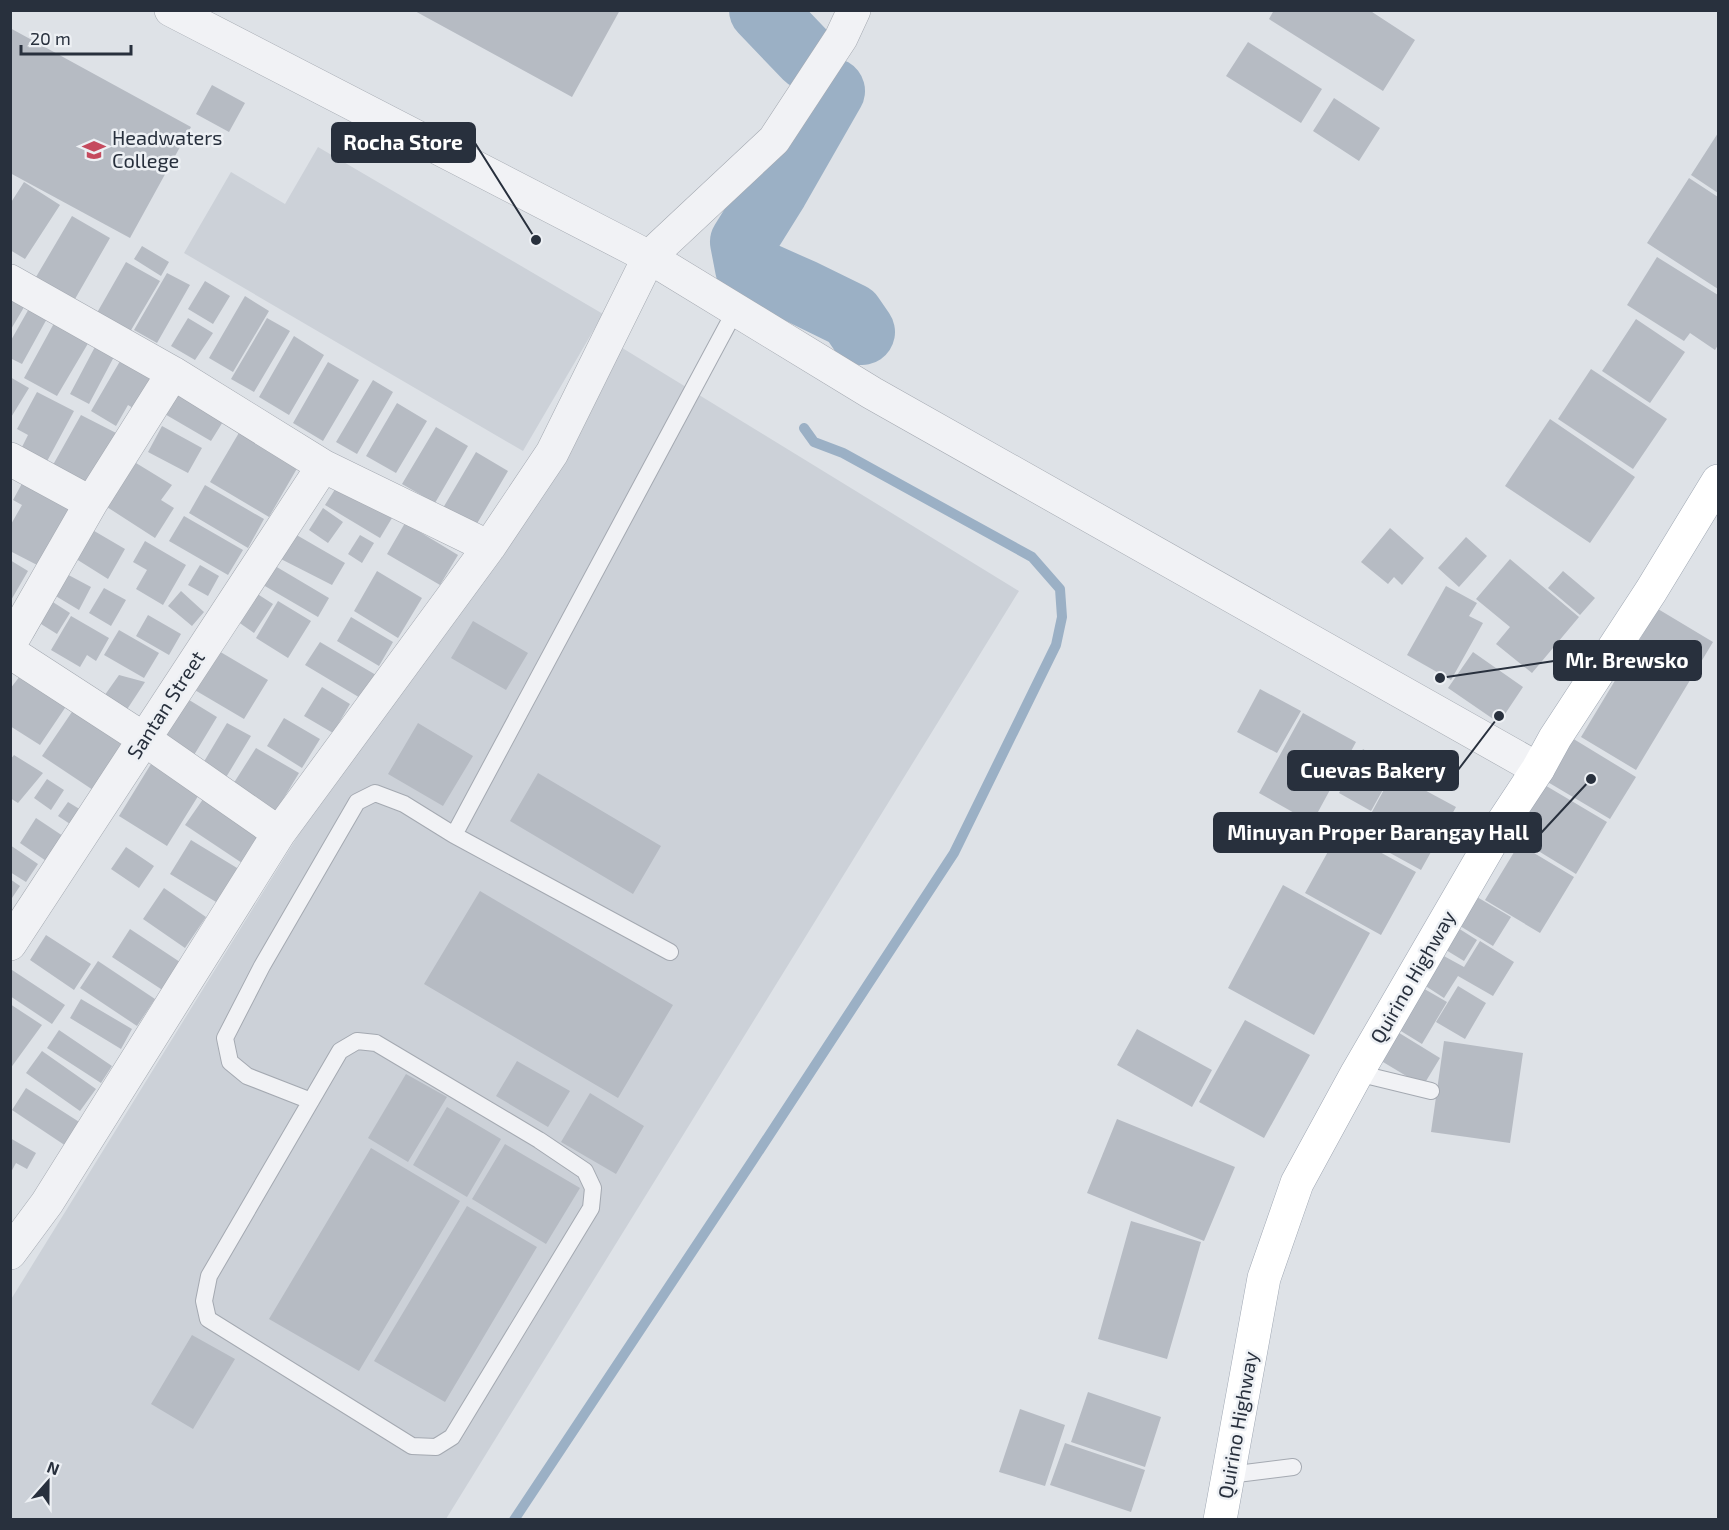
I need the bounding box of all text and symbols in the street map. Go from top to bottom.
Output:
scale bar [21,18,130,56]
text: 20 m [30,27,71,49]
callout: Rocha Store [332,123,475,162]
place label: Headwaters College [112,125,222,172]
text: Rocha Store [343,129,463,154]
school or university icon: Headwaters College [81,137,107,163]
callout: Mr. Brewsko [1554,641,1701,680]
street label: Santan Street [121,646,209,763]
text: Mr. Brewsko [1565,647,1689,672]
callout: Cuevas Bakery [1288,751,1458,790]
text: Cuevas Bakery [1300,757,1446,783]
callout: Minuyan Proper Barangay Hall [1214,813,1541,852]
text: Minuyan Proper Barangay Hall [1227,819,1529,845]
street label: Quirino Highway [1364,906,1460,1047]
street label: Quirino Highway [1212,1349,1262,1500]
north arrow [18,1452,78,1512]
text: N [45,1457,62,1478]

